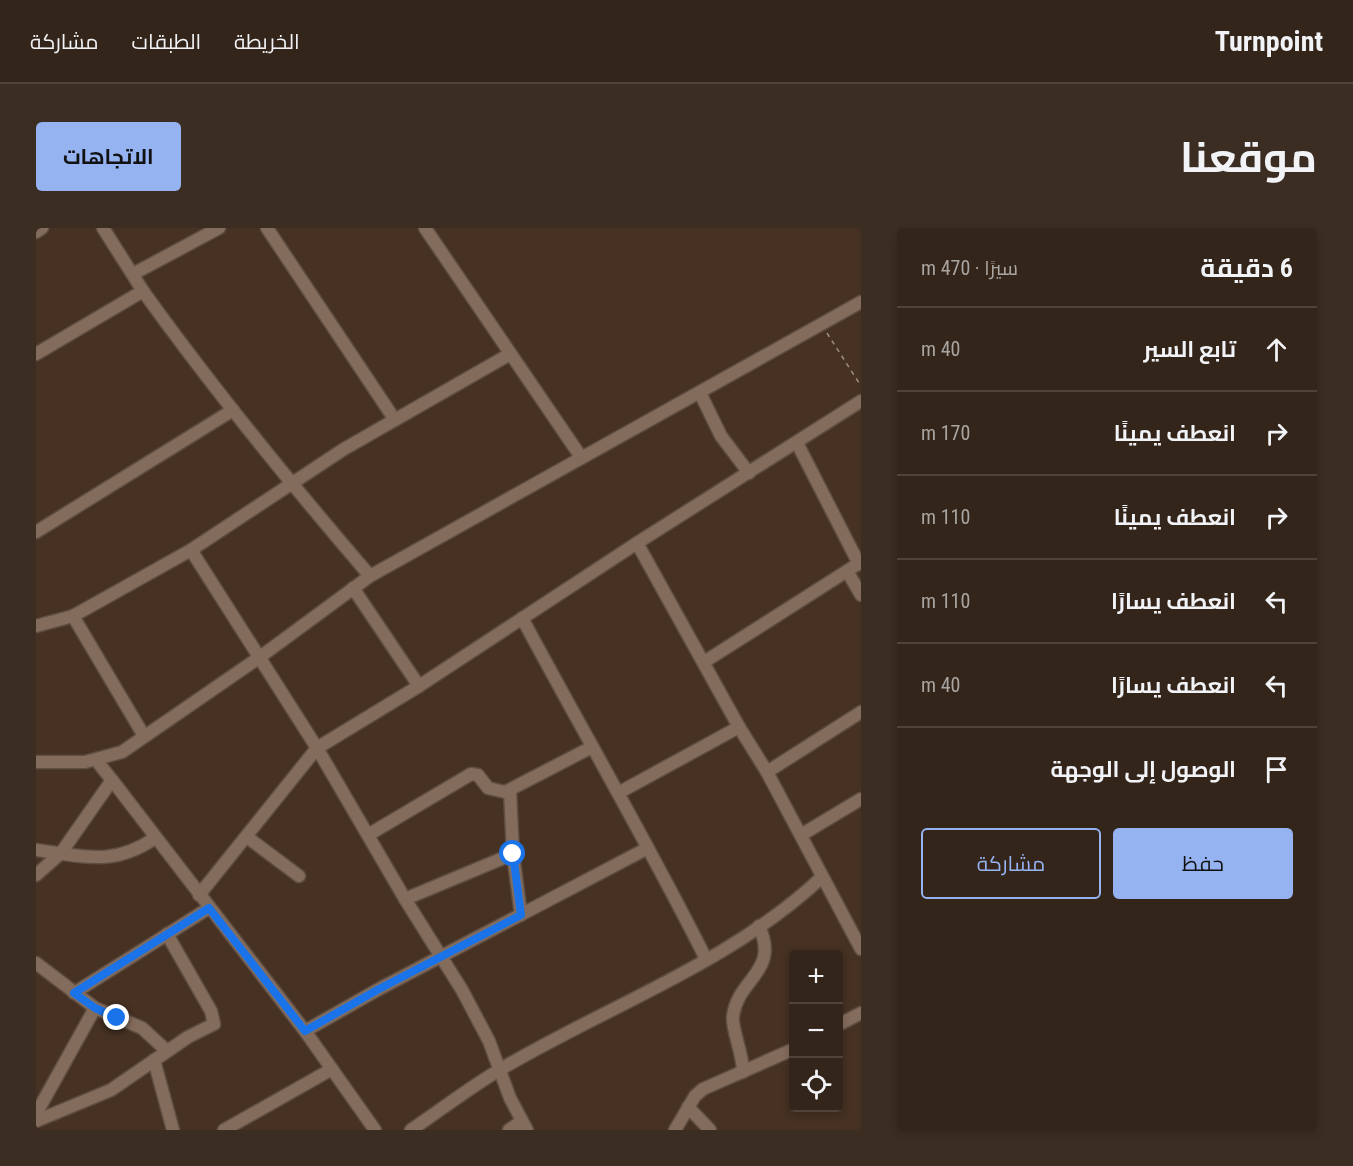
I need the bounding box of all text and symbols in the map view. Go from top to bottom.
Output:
text: Turnpoint [1215,25,1323,58]
text: مشاركة [30,30,99,54]
text: الطبقات [132,30,201,54]
text: الخريطة [234,30,300,54]
button: الاتجاهات [36,122,181,191]
text: موقعنا [1180,133,1317,182]
text: 6 دقيقة [1200,253,1293,283]
text: سيرًا · 470 m [921,256,1018,280]
icon: ahead [1260,333,1293,366]
text: 40 m [921,337,960,361]
text: تابع السير [1143,337,1236,362]
icon: right [1260,417,1293,450]
text: 170 m [921,421,970,445]
text: انعطف يمينًا [1114,421,1236,446]
icon: right [1260,501,1293,534]
text: 110 m [921,505,970,529]
text: انعطف يمينًا [1114,505,1236,530]
icon: left [1260,585,1293,618]
text: 110 m [921,589,970,613]
text: انعطف يسارًا [1111,589,1236,614]
icon: left [1260,669,1293,702]
text: 40 m [921,673,960,697]
text: انعطف يسارًا [1111,673,1236,698]
icon: arrive [1260,753,1293,786]
text: الوصول إلى الوجهة [1051,757,1236,782]
button: مشاركة [921,828,1101,899]
button: حفظ [1113,828,1293,899]
route start [499,840,525,866]
map controls [789,950,843,1112]
button: + [789,950,843,1004]
route end [103,1004,129,1030]
button: − [789,1004,843,1058]
button: locate [789,1058,843,1112]

